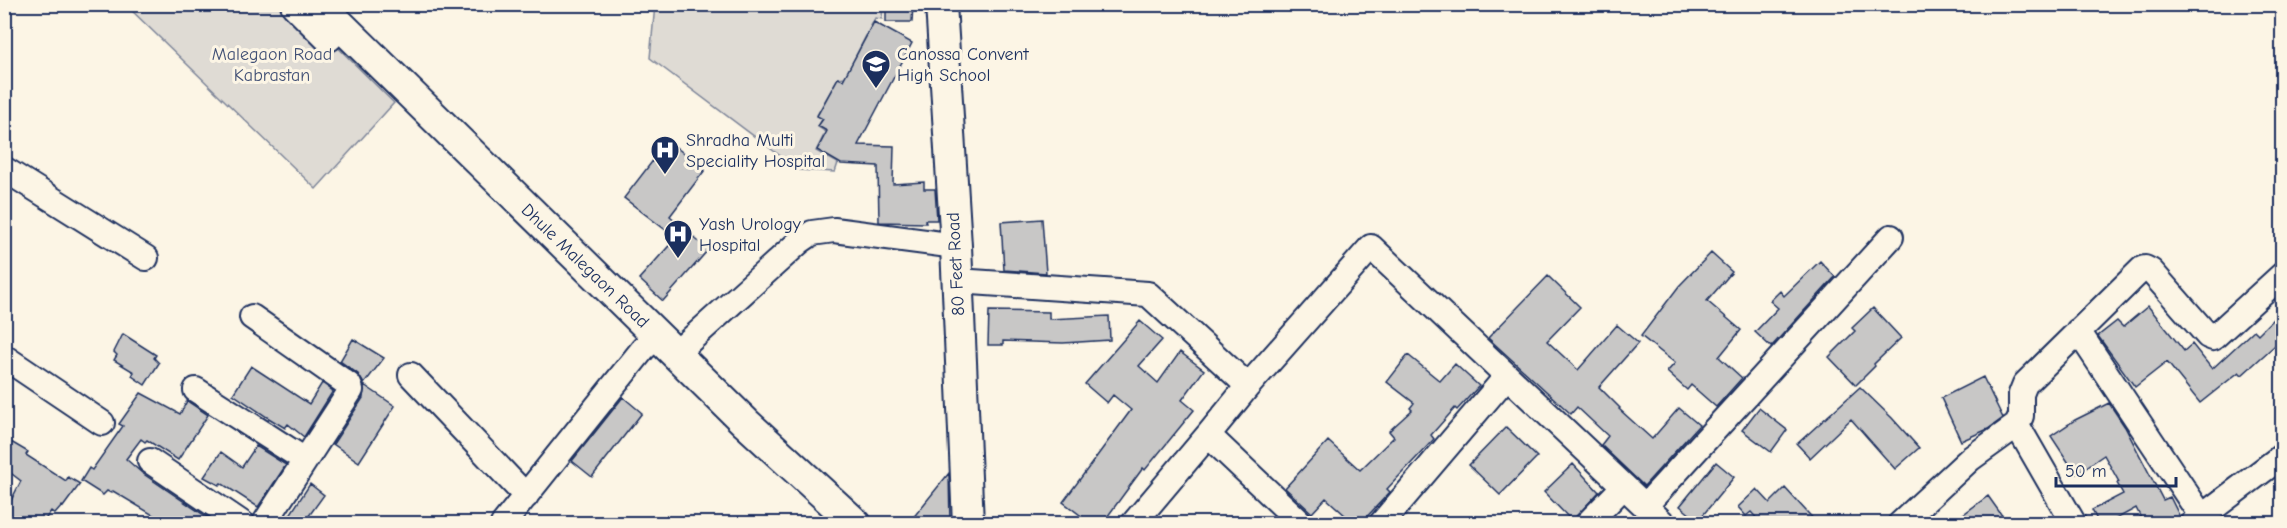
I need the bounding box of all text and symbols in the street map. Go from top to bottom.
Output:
park label: Malegaon Road Kabrastan [212,44,332,86]
place label: Canossa Convent High School [897,44,1030,86]
school or university icon: Canossa Convent High School [860,48,892,90]
place label: Shradha Multi Speciality Hospital [686,130,825,172]
hospital icon: Shradha Multi Speciality Hospital [649,134,681,176]
street label: Dhule Malegaon Road [517,200,653,332]
street label: 80 Feet Road [943,212,969,316]
place label: Yash Urology Hospital [699,214,802,256]
hospital icon: Yash Urology Hospital [662,218,694,260]
scale bar [2056,450,2176,488]
text: 50 m [2065,461,2107,482]

